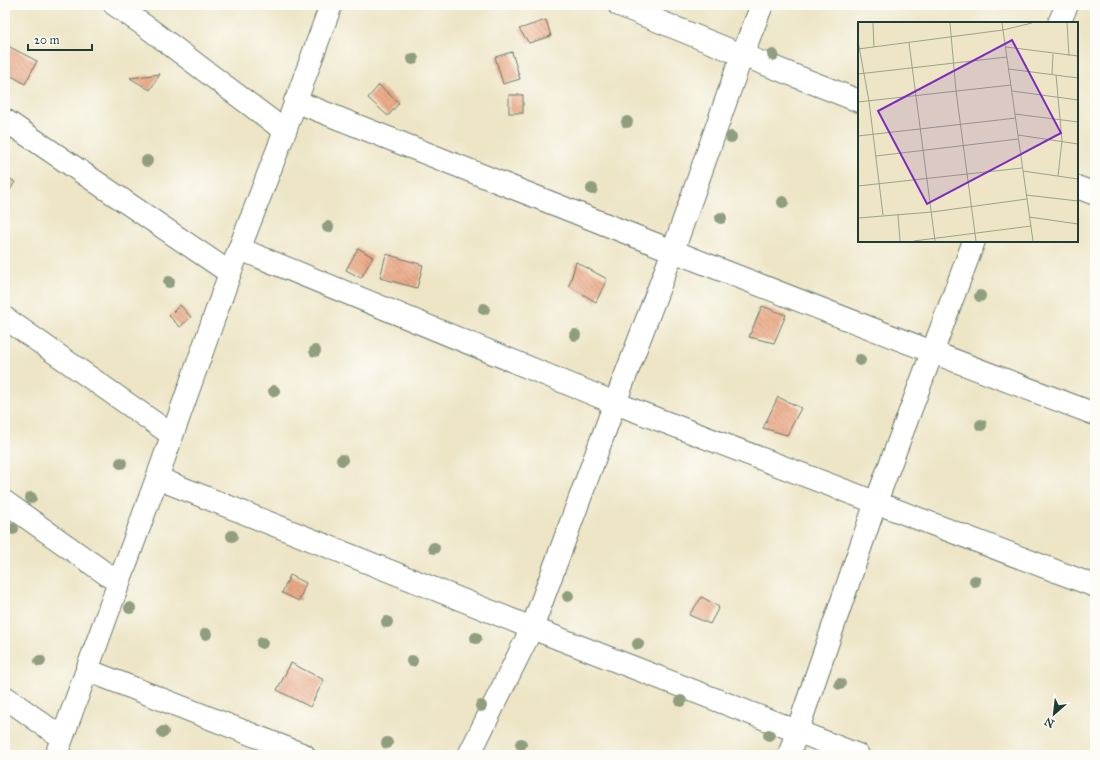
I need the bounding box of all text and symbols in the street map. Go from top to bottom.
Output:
inset map [858,22,1078,242]
scale bar [28,26,92,52]
text: 20 m [34,33,60,47]
north arrow [1034,694,1074,734]
text: N [1042,714,1057,730]

